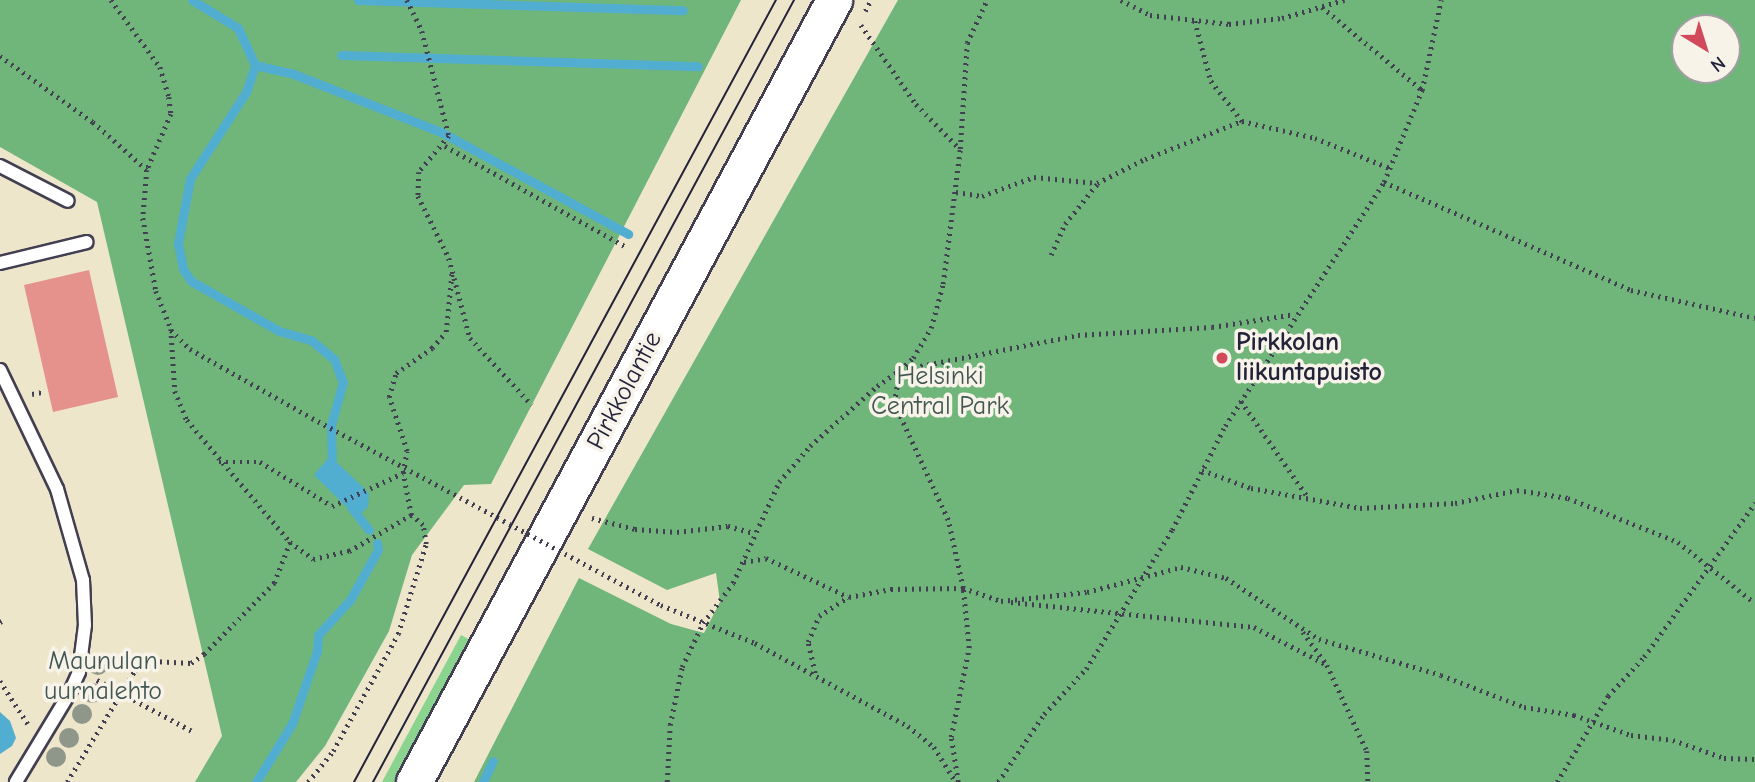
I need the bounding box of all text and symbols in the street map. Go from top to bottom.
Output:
north arrow [1671,14,1741,84]
text: N [1706,51,1729,76]
street label: Pirkkolantie [581,327,669,455]
place label: Pirkkolan liikuntapuisto [1236,327,1382,388]
marker: Pirkkolan liikuntapuisto [1214,350,1230,366]
park label: Helsinki Central Park [871,361,1009,422]
park label: Maunulan uurnalehto [44,646,162,708]

